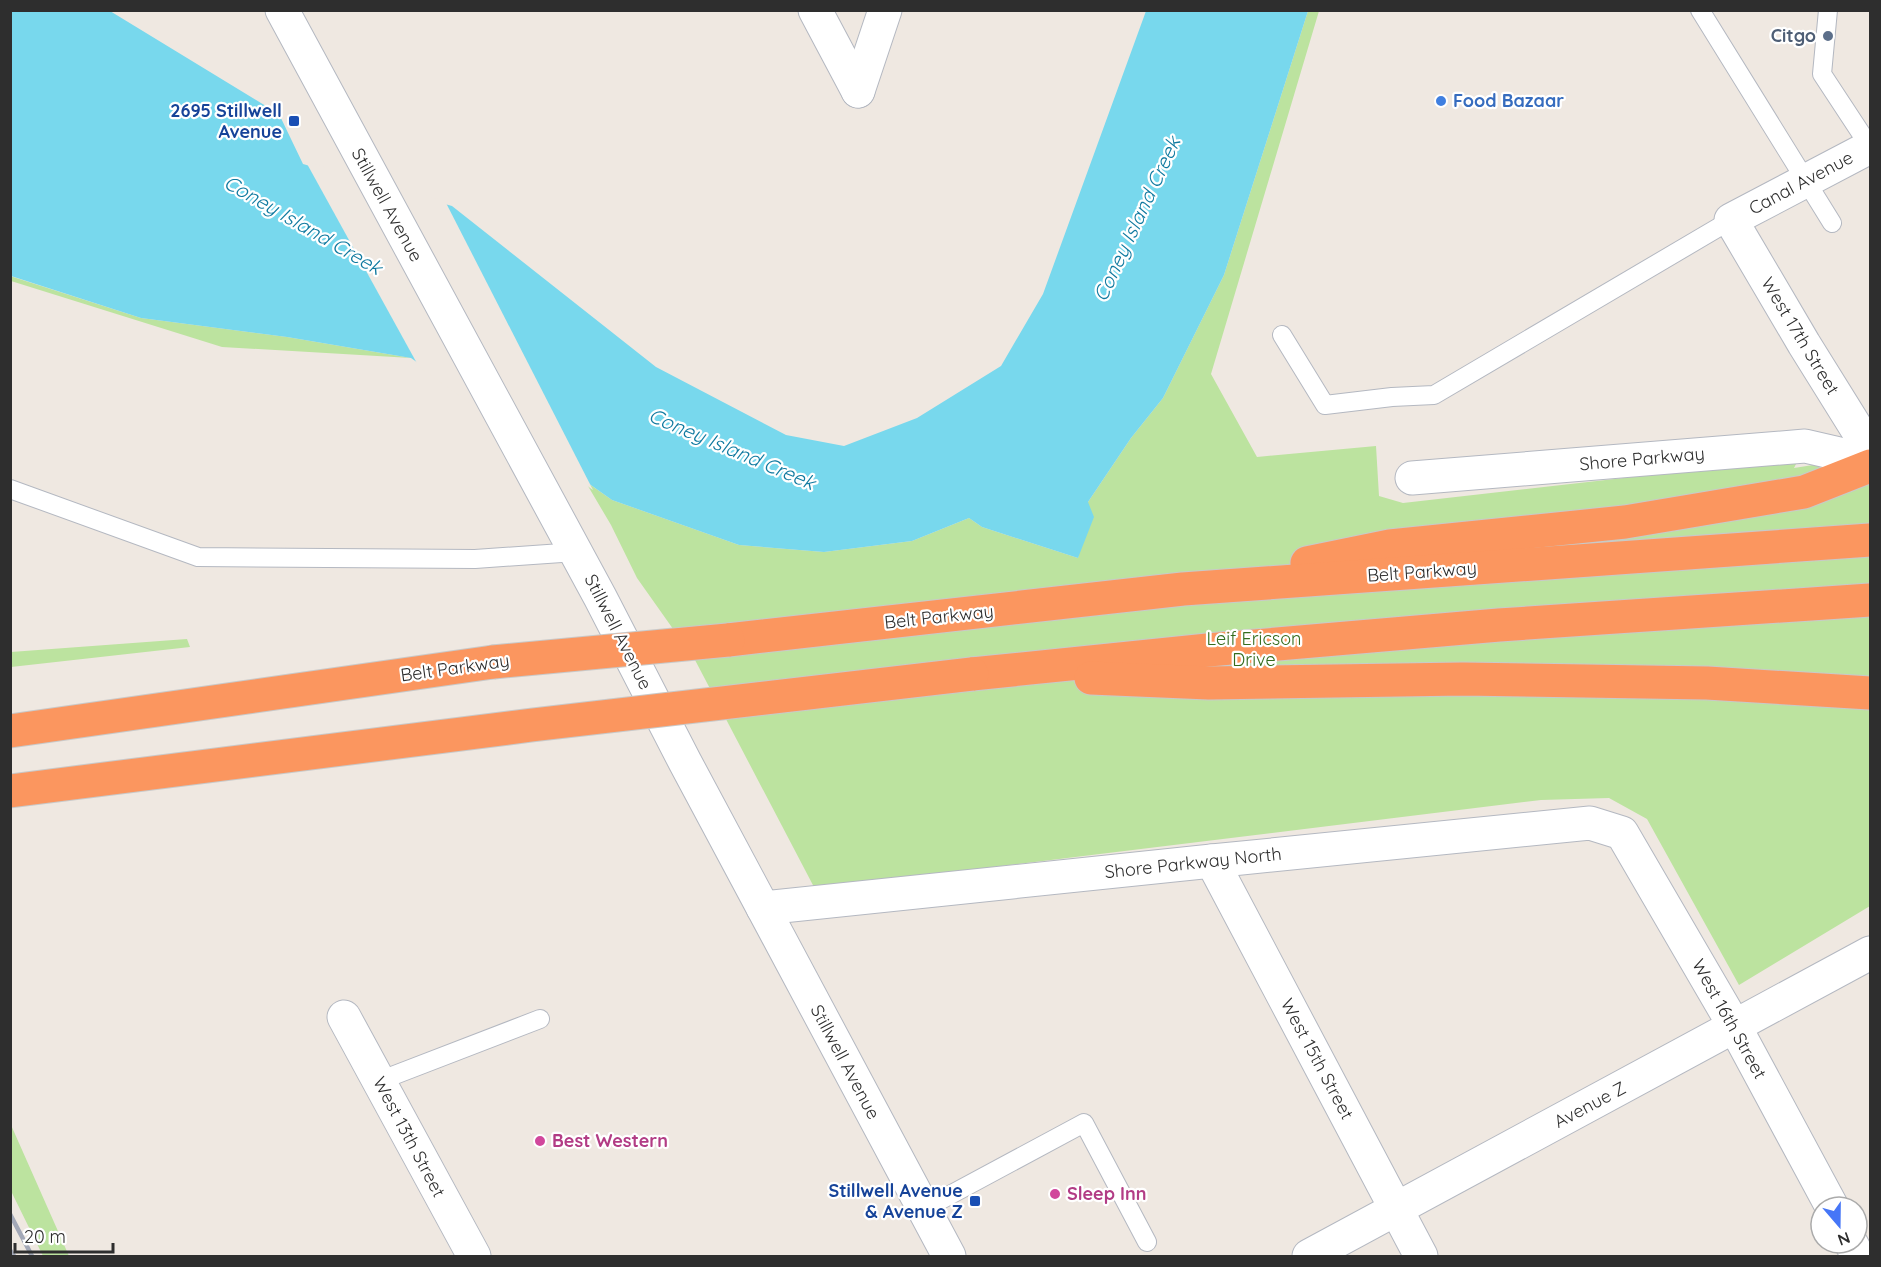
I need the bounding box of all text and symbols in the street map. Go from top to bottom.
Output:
place label: Citgo [1771,24,1816,47]
marker: Citgo [1821,29,1835,43]
place label: Food Bazaar [1453,89,1564,112]
marker: Food Bazaar [1434,94,1448,108]
place label: 2695 Stillwell Avenue [170,99,282,143]
marker: 2695 Stillwell Avenue [287,114,301,128]
water label: Coney Island Creek [1087,131,1187,305]
street label: Stillwell Avenue [347,144,428,266]
street label: Canal Avenue [1745,146,1857,220]
water label: Coney Island Creek [220,169,389,281]
street label: West 17th Street [1756,273,1845,399]
water label: Coney Island Creek [645,402,821,496]
street label: Shore Parkway [1578,442,1706,475]
street label: Belt Parkway [1366,556,1478,587]
street label: Stillwell Avenue [579,570,657,693]
street label: Belt Parkway [883,599,995,634]
park label: Leif Ericson Drive [1206,627,1302,671]
street label: Belt Parkway [399,648,511,687]
street label: Shore Parkway North [1103,842,1283,883]
street label: West 16th Street [1687,955,1772,1083]
street label: West 15th Street [1276,994,1359,1123]
street label: Stillwell Avenue [806,1000,885,1123]
street label: West 13th Street [368,1073,451,1201]
street label: Avenue Z [1550,1076,1630,1133]
place label: Best Western [552,1129,668,1152]
marker: Best Western [533,1134,547,1148]
place label: Stillwell Avenue & Avenue Z [828,1179,963,1223]
place label: Sleep Inn [1067,1182,1146,1205]
marker: Sleep Inn [1048,1187,1062,1201]
marker: Stillwell Avenue & Avenue Z [968,1194,982,1208]
north arrow [1809,1195,1869,1255]
scale bar [15,1216,112,1254]
text: 20 m [24,1225,66,1248]
text: N [1835,1228,1853,1251]

